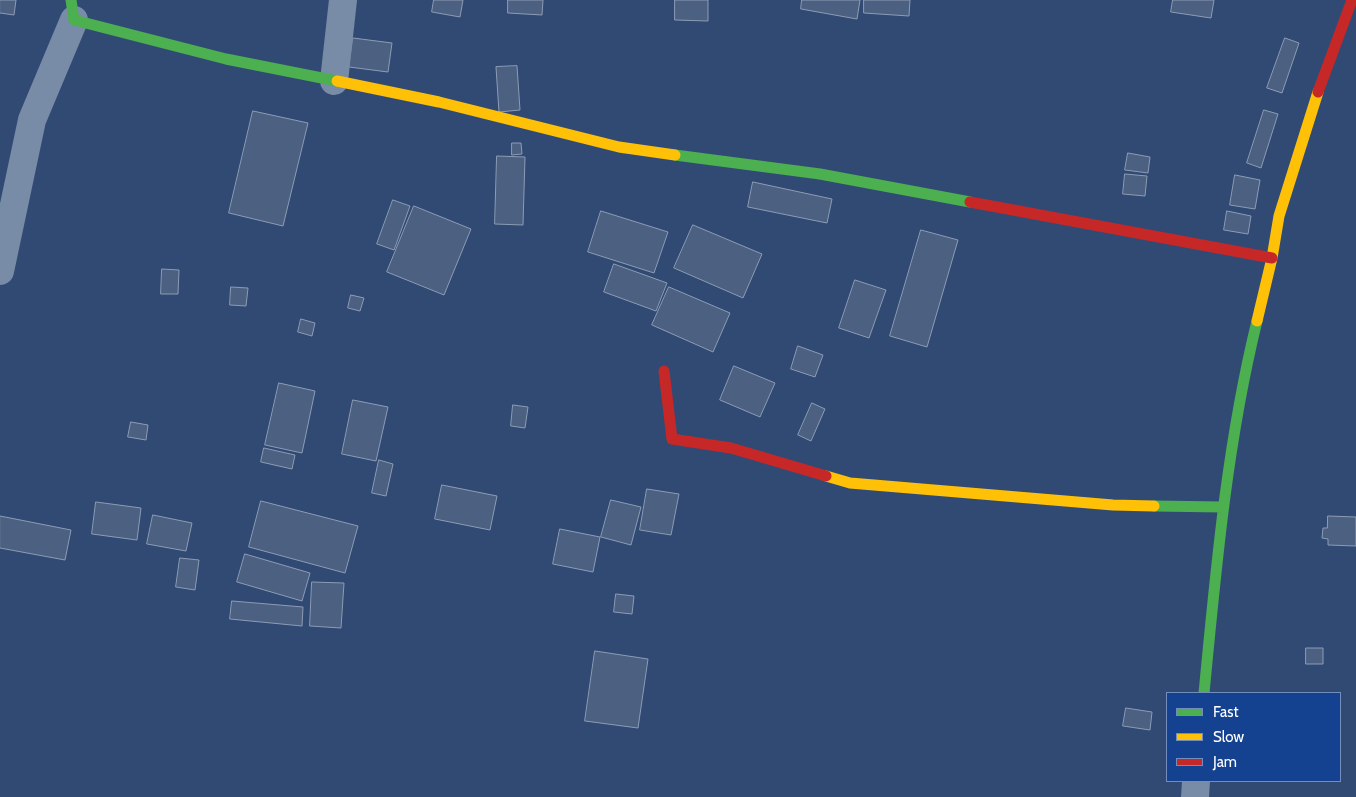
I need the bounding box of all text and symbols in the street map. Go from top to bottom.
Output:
legend [1166,692,1341,782]
text: Fast [1213,703,1238,721]
text: Slow [1213,728,1244,746]
text: Jam [1213,753,1237,771]

